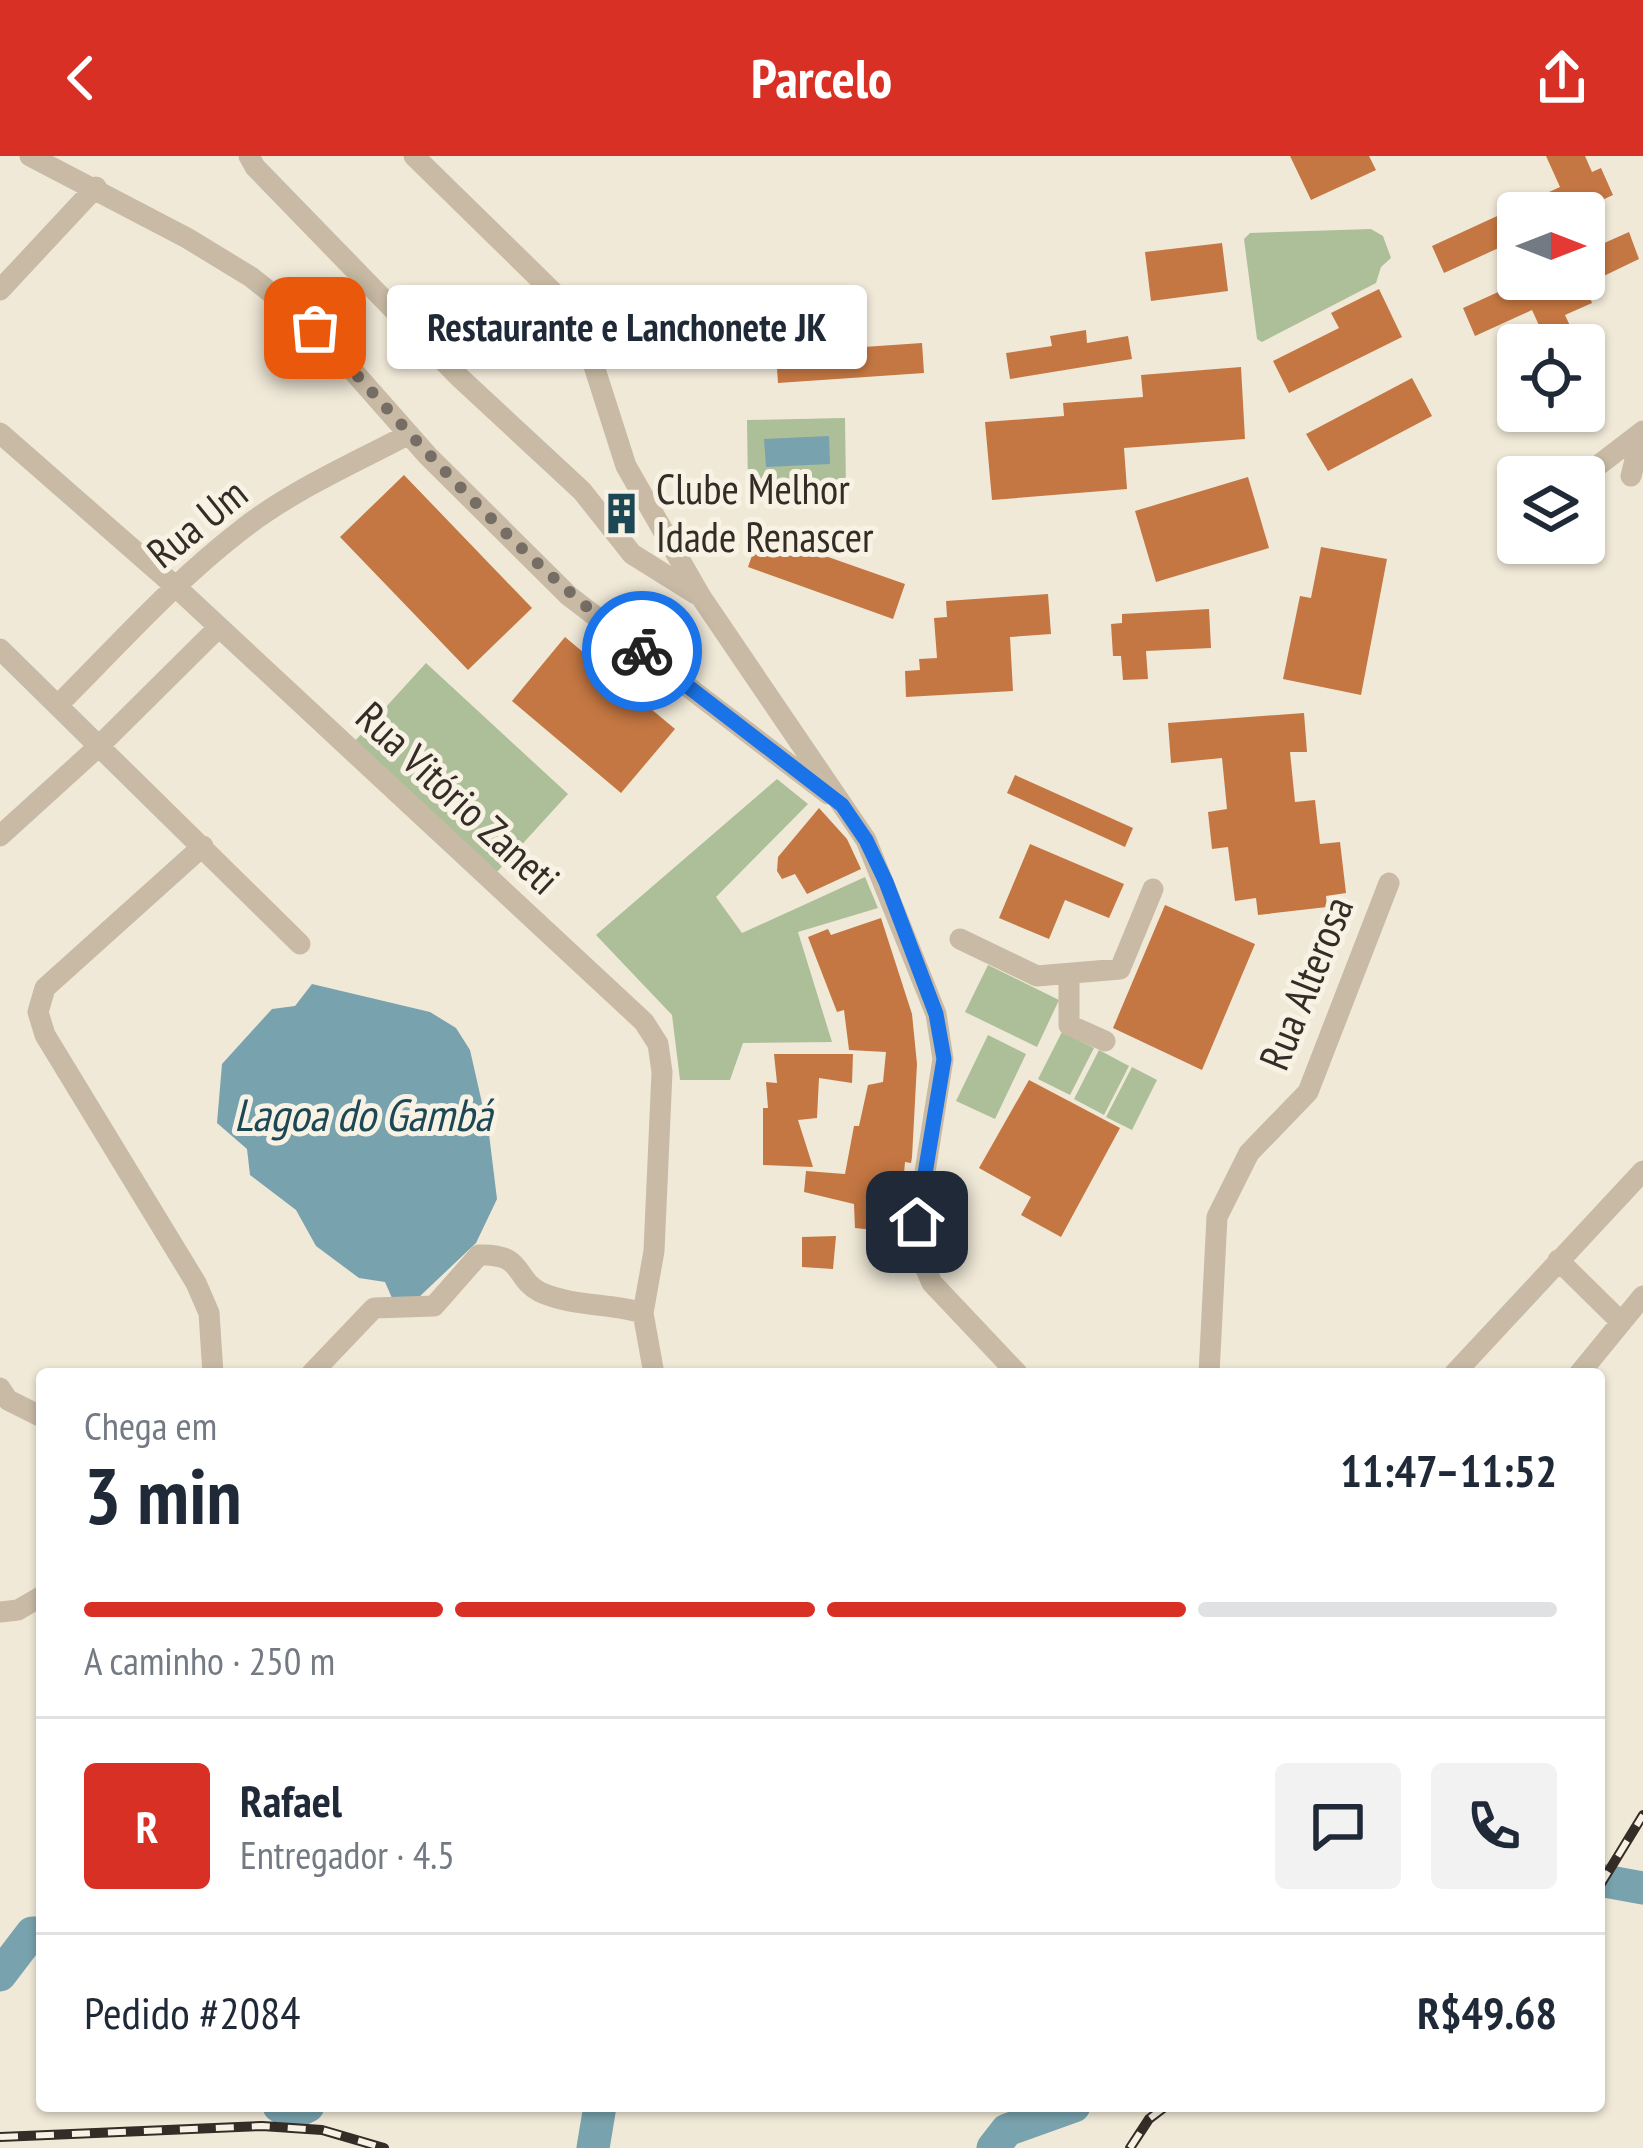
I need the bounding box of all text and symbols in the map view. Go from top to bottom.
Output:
text: Parcelo [751,43,892,113]
icon: back [48,45,114,111]
icon: share [1529,45,1595,111]
north arrow [1497,192,1605,300]
map controls [1497,192,1605,564]
pin [264,277,366,379]
callout: Restaurante e Lanchonete JK [387,286,867,370]
icon: bag [282,295,348,361]
text: Restaurante e Lanchonete JK [427,301,827,352]
button: locate [1497,324,1605,432]
button: layers [1497,456,1605,564]
place label: Clube Melhor Idade Renascer [656,461,874,564]
street label: Rua Um [135,466,258,580]
building icon: Clube Melhor Idade Renascer [599,490,645,536]
courier [582,591,702,711]
icon: bike [609,618,675,684]
street label: Rua Vitório Zaneti [345,689,572,906]
street label: Rua Alterosa [1246,888,1365,1077]
water label: Lagoa do Gambá [234,1085,495,1143]
pin [866,1171,968,1273]
icon: home [884,1189,950,1255]
text: Chega em [84,1400,217,1451]
text: 11:47–11:52 [1340,1441,1557,1499]
text: 3 min [84,1445,242,1546]
text: A caminho · 250 m [84,1635,335,1686]
button: chat [1275,1763,1401,1889]
button: phone [1431,1763,1557,1889]
text: Rafael [240,1771,342,1829]
text: R [136,1797,158,1855]
text: Entregador · 4.5 [240,1829,455,1880]
text: Pedido #2084 [84,1983,301,2041]
text: R$49.68 [1417,1983,1557,2041]

